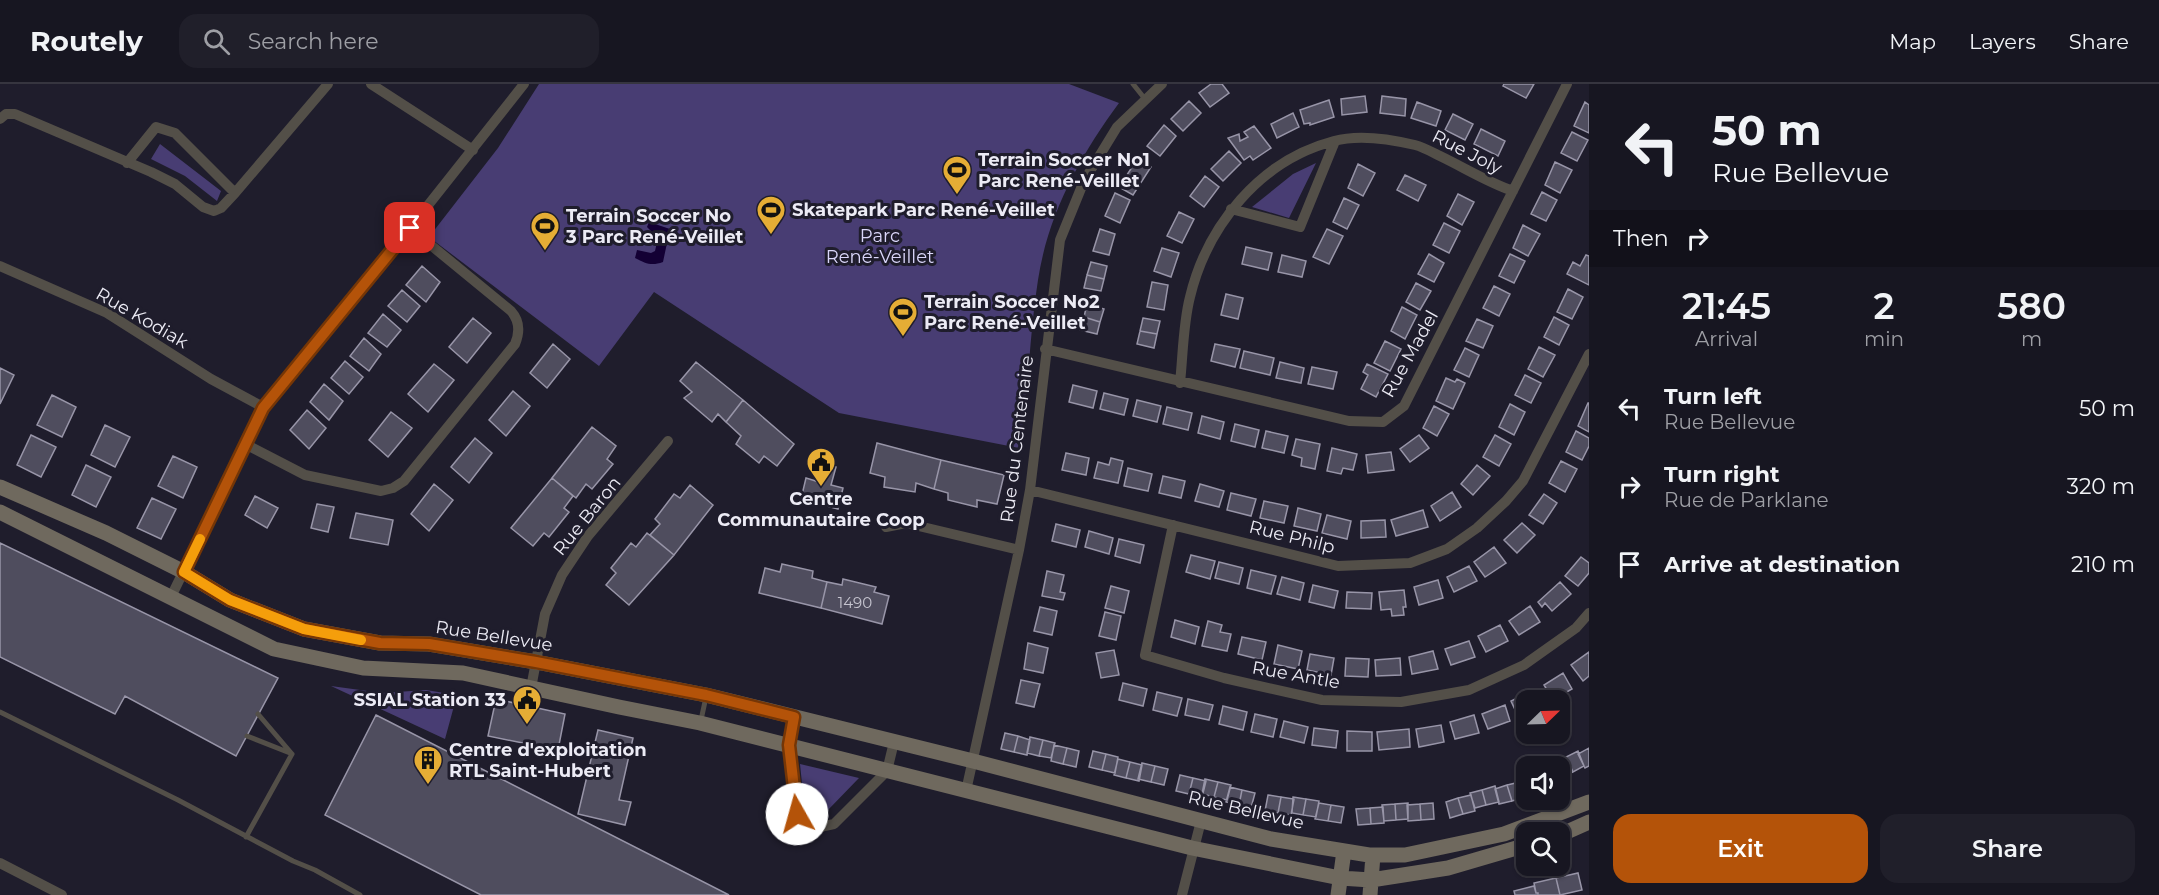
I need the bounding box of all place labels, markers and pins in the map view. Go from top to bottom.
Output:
place label: Terrain Soccer No1 Parc René-Veillet [978,149,1150,192]
sports icon: Terrain Soccer No1 Parc René-Veillet [941,154,973,196]
sports icon: Skatepark Parc René-Veillet [755,194,787,236]
place label: Skatepark Parc René-Veillet [792,199,1055,221]
pin [384,202,435,253]
place label: Terrain Soccer No 3 Parc René-Veillet [565,205,744,248]
sports icon: Terrain Soccer No 3 Parc René-Veillet [529,210,561,252]
place label: Terrain Soccer No2 Parc René-Veillet [924,291,1100,334]
sports icon: Terrain Soccer No2 Parc René-Veillet [887,296,919,338]
public building icon: Centre Communautaire Coop [805,446,837,488]
place label: Centre Communautaire Coop [717,488,925,531]
public building icon: SSIAL Station 33 [511,684,543,726]
place label: SSIAL Station 33 [353,689,506,711]
place label: Centre d'exploitation RTL Saint-Hubert [449,739,647,782]
building icon: Centre d'exploitation RTL Saint-Hubert [412,744,444,786]

